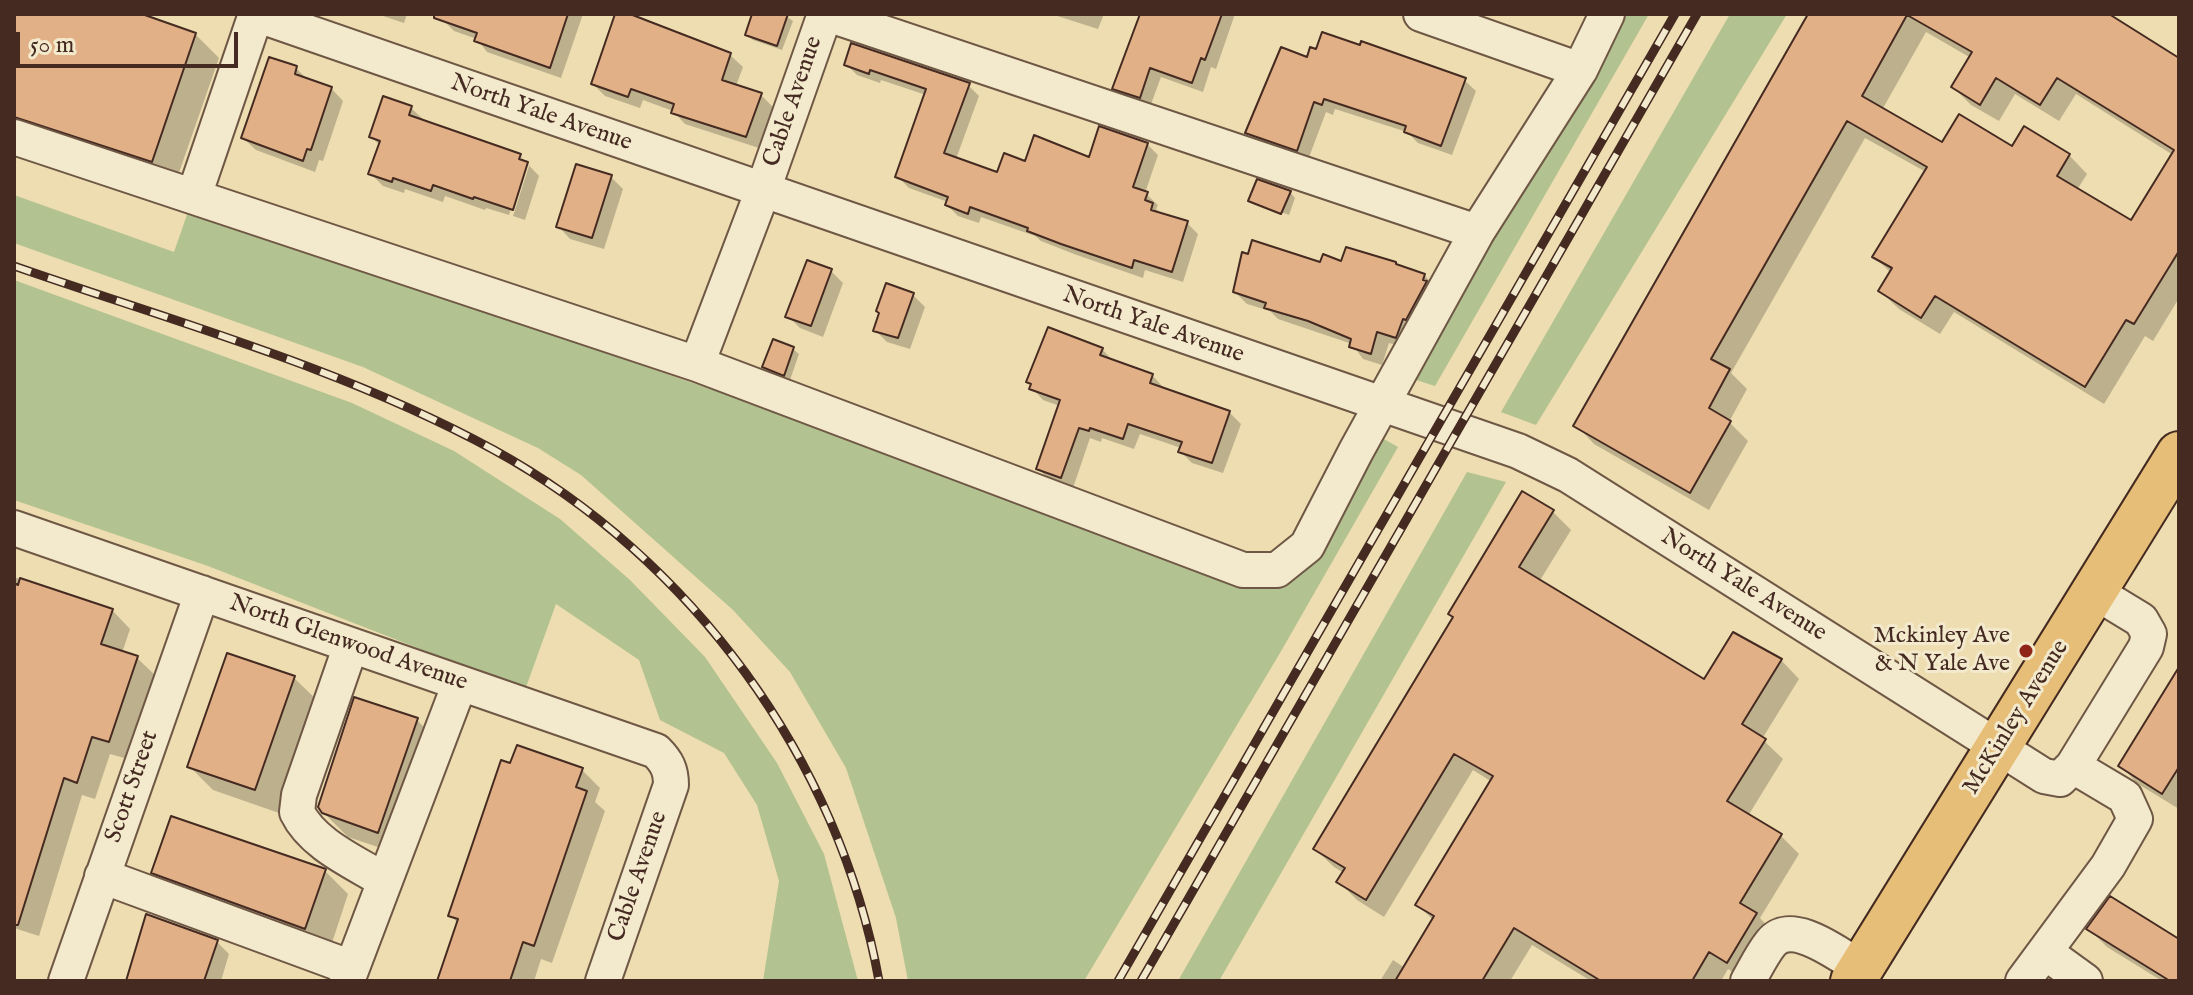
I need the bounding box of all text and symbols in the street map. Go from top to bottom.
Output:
scale bar [20,16,242,66]
text: 50 m [30,30,74,61]
street label: Cable Avenue [758,33,830,171]
street label: North Yale Avenue [446,69,636,159]
street label: North Yale Avenue [1058,281,1248,371]
street label: North Yale Avenue [1655,523,1831,649]
street label: North Glenwood Avenue [225,590,471,698]
place label: Mckinley Ave & N Yale Ave [1873,623,2010,679]
street label: McKinley Avenue [1958,635,2076,801]
marker: Mckinley Ave & N Yale Ave [2017,642,2035,660]
street label: Scott Street [100,727,166,847]
street label: Cable Avenue [603,808,675,946]

